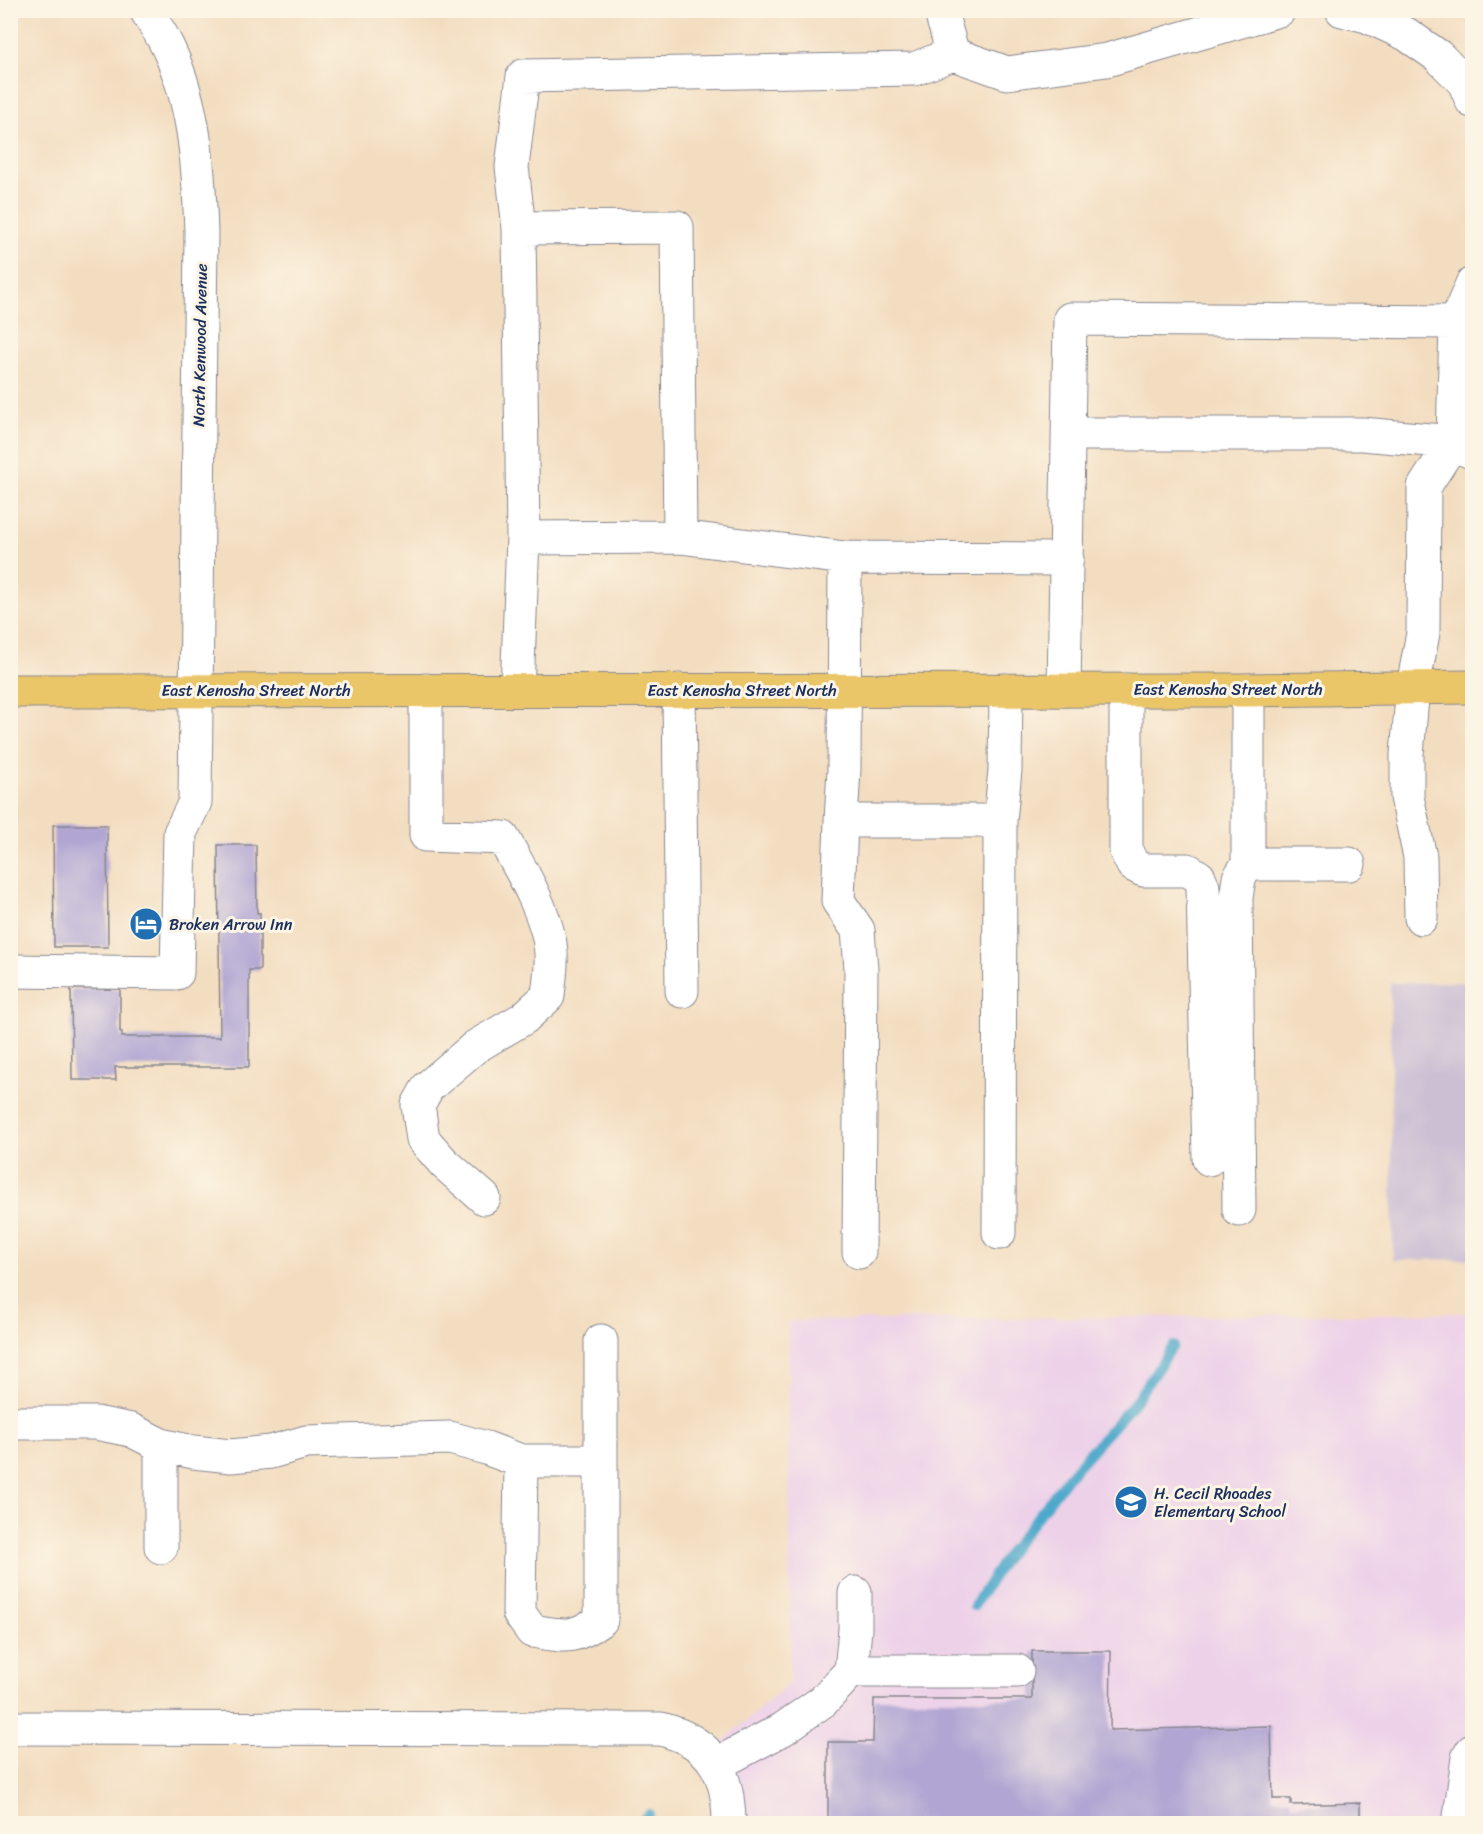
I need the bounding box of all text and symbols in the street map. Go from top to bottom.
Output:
street label: North Kenwood Avenue [184,263,216,427]
street label: East Kenosha Street North [1133,675,1323,704]
street label: East Kenosha Street North [161,676,351,705]
street label: East Kenosha Street North [647,676,837,705]
hotel icon: Broken Arrow Inn [128,906,164,942]
place label: Broken Arrow Inn [169,910,293,939]
place label: H. Cecil Rhoades Elementary School [1154,1479,1286,1526]
school or university icon: H. Cecil Rhoades Elementary School [1113,1484,1149,1520]

